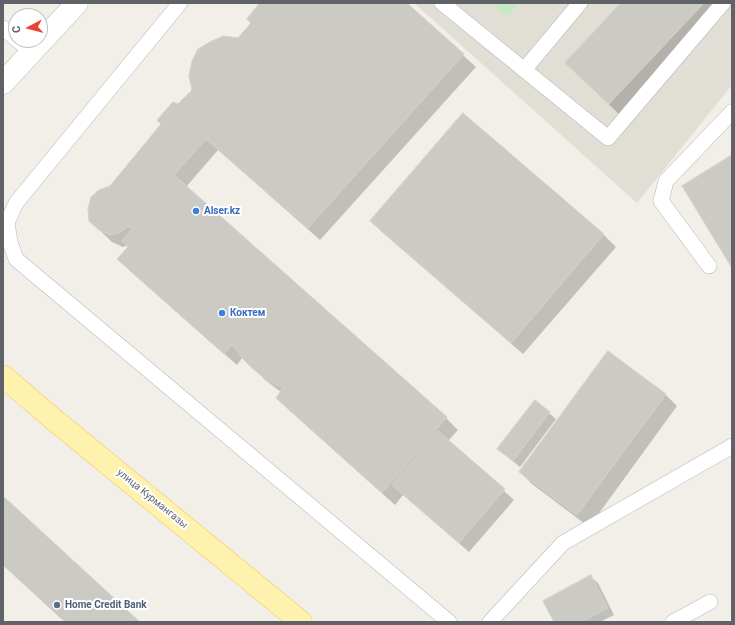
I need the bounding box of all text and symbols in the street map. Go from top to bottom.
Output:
north arrow [8,8,48,48]
text: С [10,25,23,34]
place label: Alser.kz [204,205,240,217]
marker: Alser.kz [191,206,201,216]
place label: Коктем [230,307,265,319]
marker: Коктем [217,308,227,318]
street label: улица Курмангазы [114,467,190,531]
place label: Home Credit Bank [65,599,147,611]
marker: Home Credit Bank [52,600,62,610]

